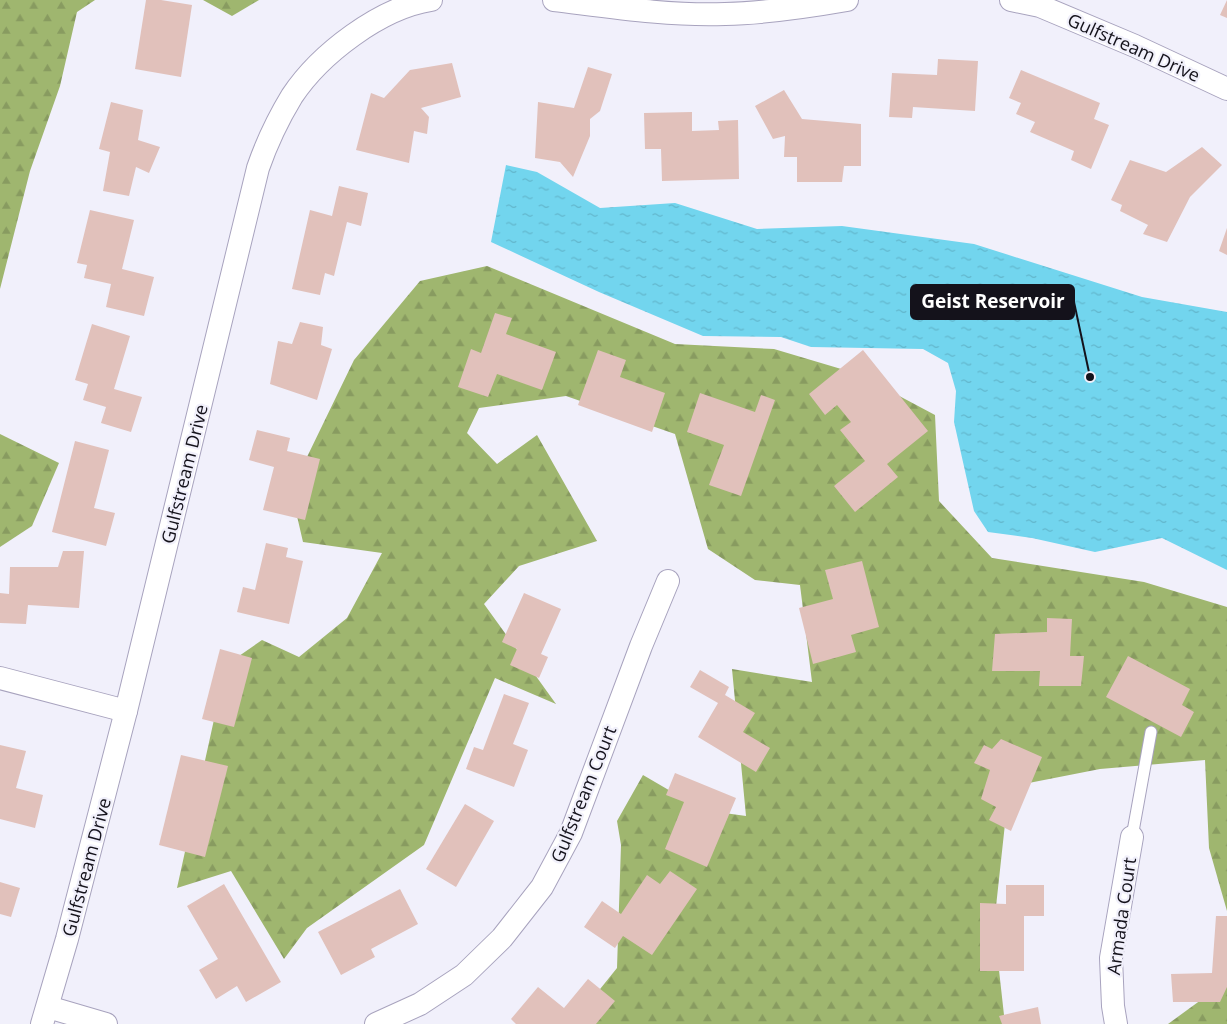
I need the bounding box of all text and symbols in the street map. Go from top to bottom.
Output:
street label: Gulfstream Drive [1064,7,1204,87]
callout: Geist Reservoir [911,285,1074,319]
text: Geist Reservoir [921,288,1065,314]
street label: Gulfstream Drive [155,402,213,546]
street label: Gulfstream Court [545,722,621,866]
street label: Gulfstream Drive [56,795,116,939]
street label: Armada Court [1101,856,1141,976]

